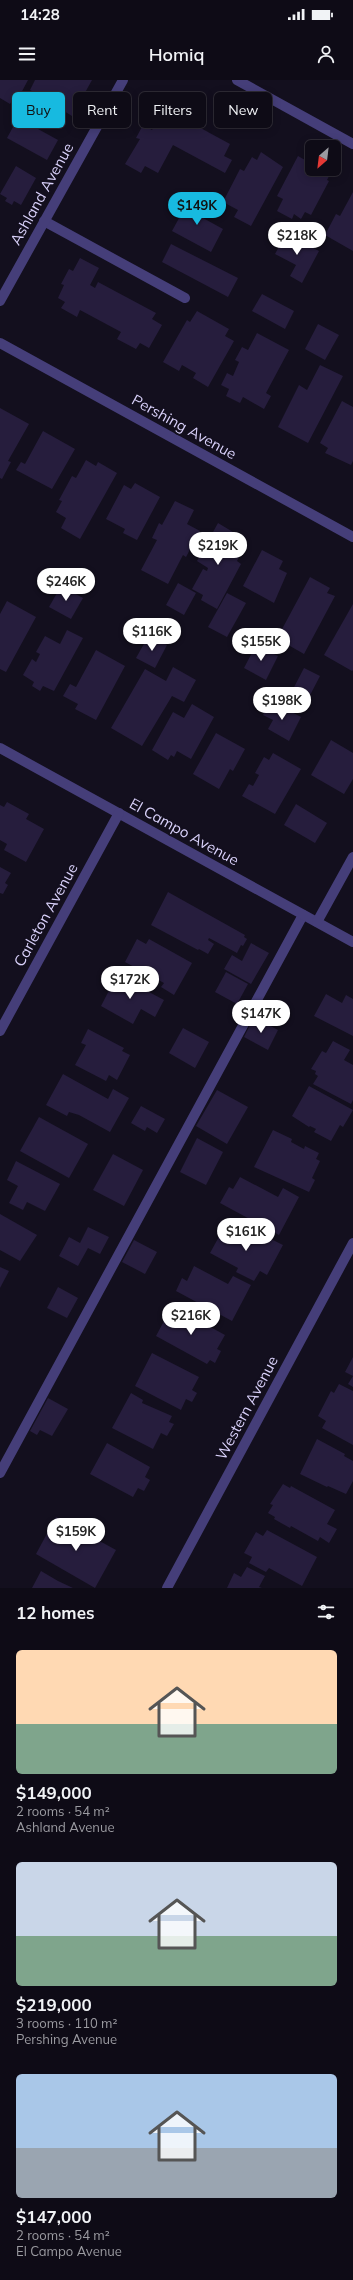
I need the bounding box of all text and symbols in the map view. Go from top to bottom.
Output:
text: 14:28 [20,5,60,24]
icon: menu [16,43,38,65]
text: Homiq [149,43,204,66]
icon: person [315,43,337,65]
chip: Buy [12,92,65,128]
chip: Rent [73,92,131,128]
chip: Filters [139,92,206,128]
chip: New [214,92,272,128]
street label: Ashland Avenue [6,139,77,248]
north arrow [305,140,341,176]
map controls [305,140,341,176]
pin: $149K [169,192,225,226]
text: $149K [177,197,217,213]
pin: $218K [269,222,325,256]
text: $218K [277,227,317,243]
street label: Pershing Avenue [129,390,240,463]
pin: $219K [190,532,246,566]
text: $219K [198,537,238,553]
pin: $246K [38,568,94,602]
text: $246K [46,573,86,589]
pin: $116K [124,618,180,652]
text: $116K [132,623,172,639]
pin: $155K [233,628,289,662]
text: $155K [241,633,281,649]
pin: $198K [254,687,310,721]
text: $198K [262,692,302,708]
street label: El Campo Avenue [126,794,242,869]
street label: Carleton Avenue [9,860,82,970]
pin: $172K [102,966,158,1000]
text: $172K [110,971,150,987]
pin: $147K [233,1000,289,1034]
text: $147K [241,1005,281,1021]
pin: $161K [218,1218,274,1252]
text: $161K [226,1223,266,1239]
pin: $216K [163,1302,219,1336]
text: $216K [171,1307,211,1323]
street label: Western Avenue [211,1353,282,1463]
pin: $159K [48,1518,104,1552]
text: $159K [56,1523,96,1539]
icon: filters [315,1601,337,1623]
text: 12 homes [16,1602,95,1623]
icon: home [141,1676,213,1748]
text: $149,000 [16,1782,92,1803]
text: 2 rooms · 54 m² [16,1803,110,1819]
text: Ashland Avenue [16,1819,115,1835]
icon: home [141,1888,213,1960]
text: $219,000 [16,1994,92,2015]
text: 3 rooms · 110 m² [16,2015,117,2031]
text: Pershing Avenue [16,2031,117,2047]
icon: home [141,2100,213,2172]
text: $147,000 [16,2206,92,2227]
text: 2 rooms · 54 m² [16,2227,110,2243]
text: El Campo Avenue [16,2243,122,2259]

